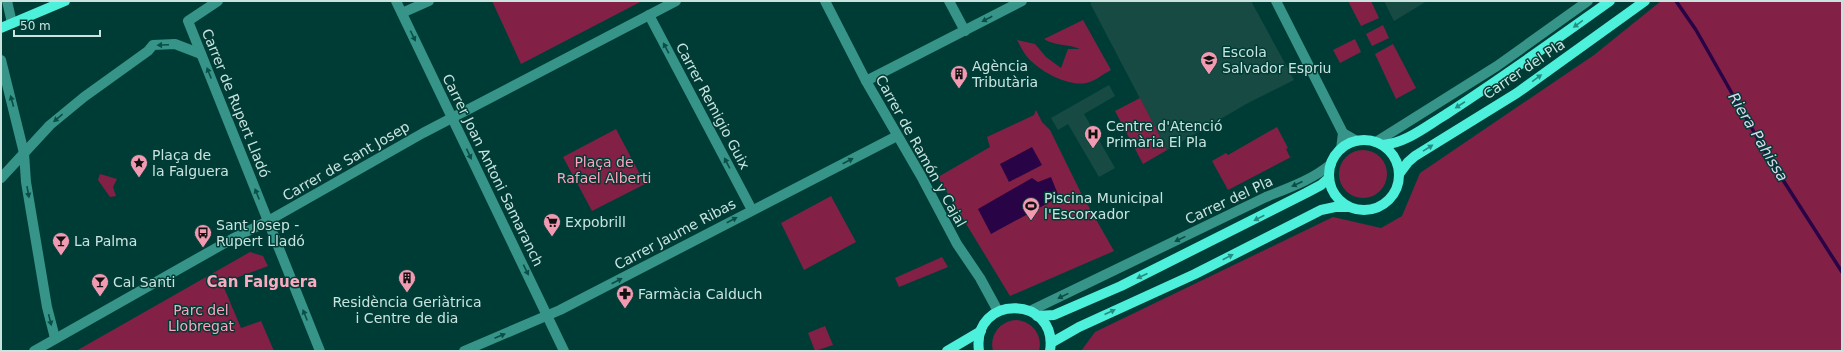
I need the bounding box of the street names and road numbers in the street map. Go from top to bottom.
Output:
street label: Carrer de Rupert Lladó [199,26,273,180]
street label: Carrer del Pla [1480,36,1568,102]
street label: Carrer Remigio Guix [673,40,753,172]
street label: Carrer Joan Antoni Samaranch [439,71,547,269]
street label: Carrer de Ramón y Cajal [873,72,969,230]
street label: Carrer de Sant Josep [280,118,412,204]
street label: Carrer del Pla [1183,173,1275,227]
street label: Carrer Jaume Ribas [612,195,738,273]

